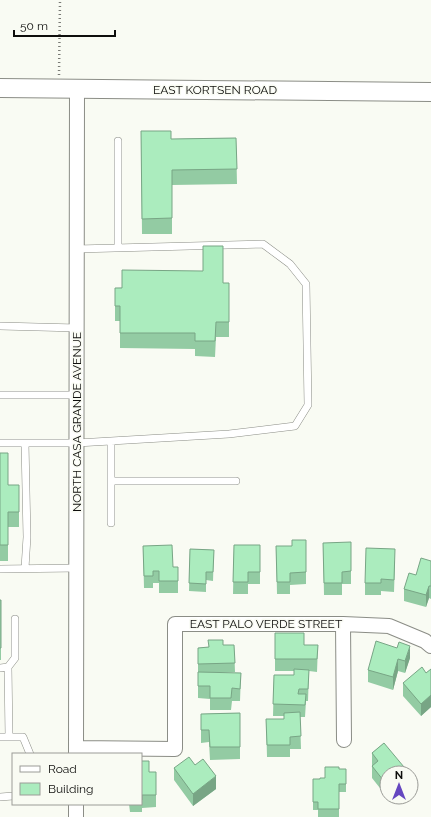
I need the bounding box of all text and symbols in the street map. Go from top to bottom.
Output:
scale bar [14,12,115,38]
text: 50 m [20,19,48,33]
street label: EAST KORTSEN ROAD [153,83,277,97]
street label: NORTH CASA GRANDE AVENUE [70,332,84,512]
street label: EAST PALO VERDE STREET [190,617,343,631]
legend [12,753,142,805]
text: Road [48,762,77,776]
north arrow [379,765,419,805]
text: N [395,769,403,782]
text: Building [48,782,94,796]

